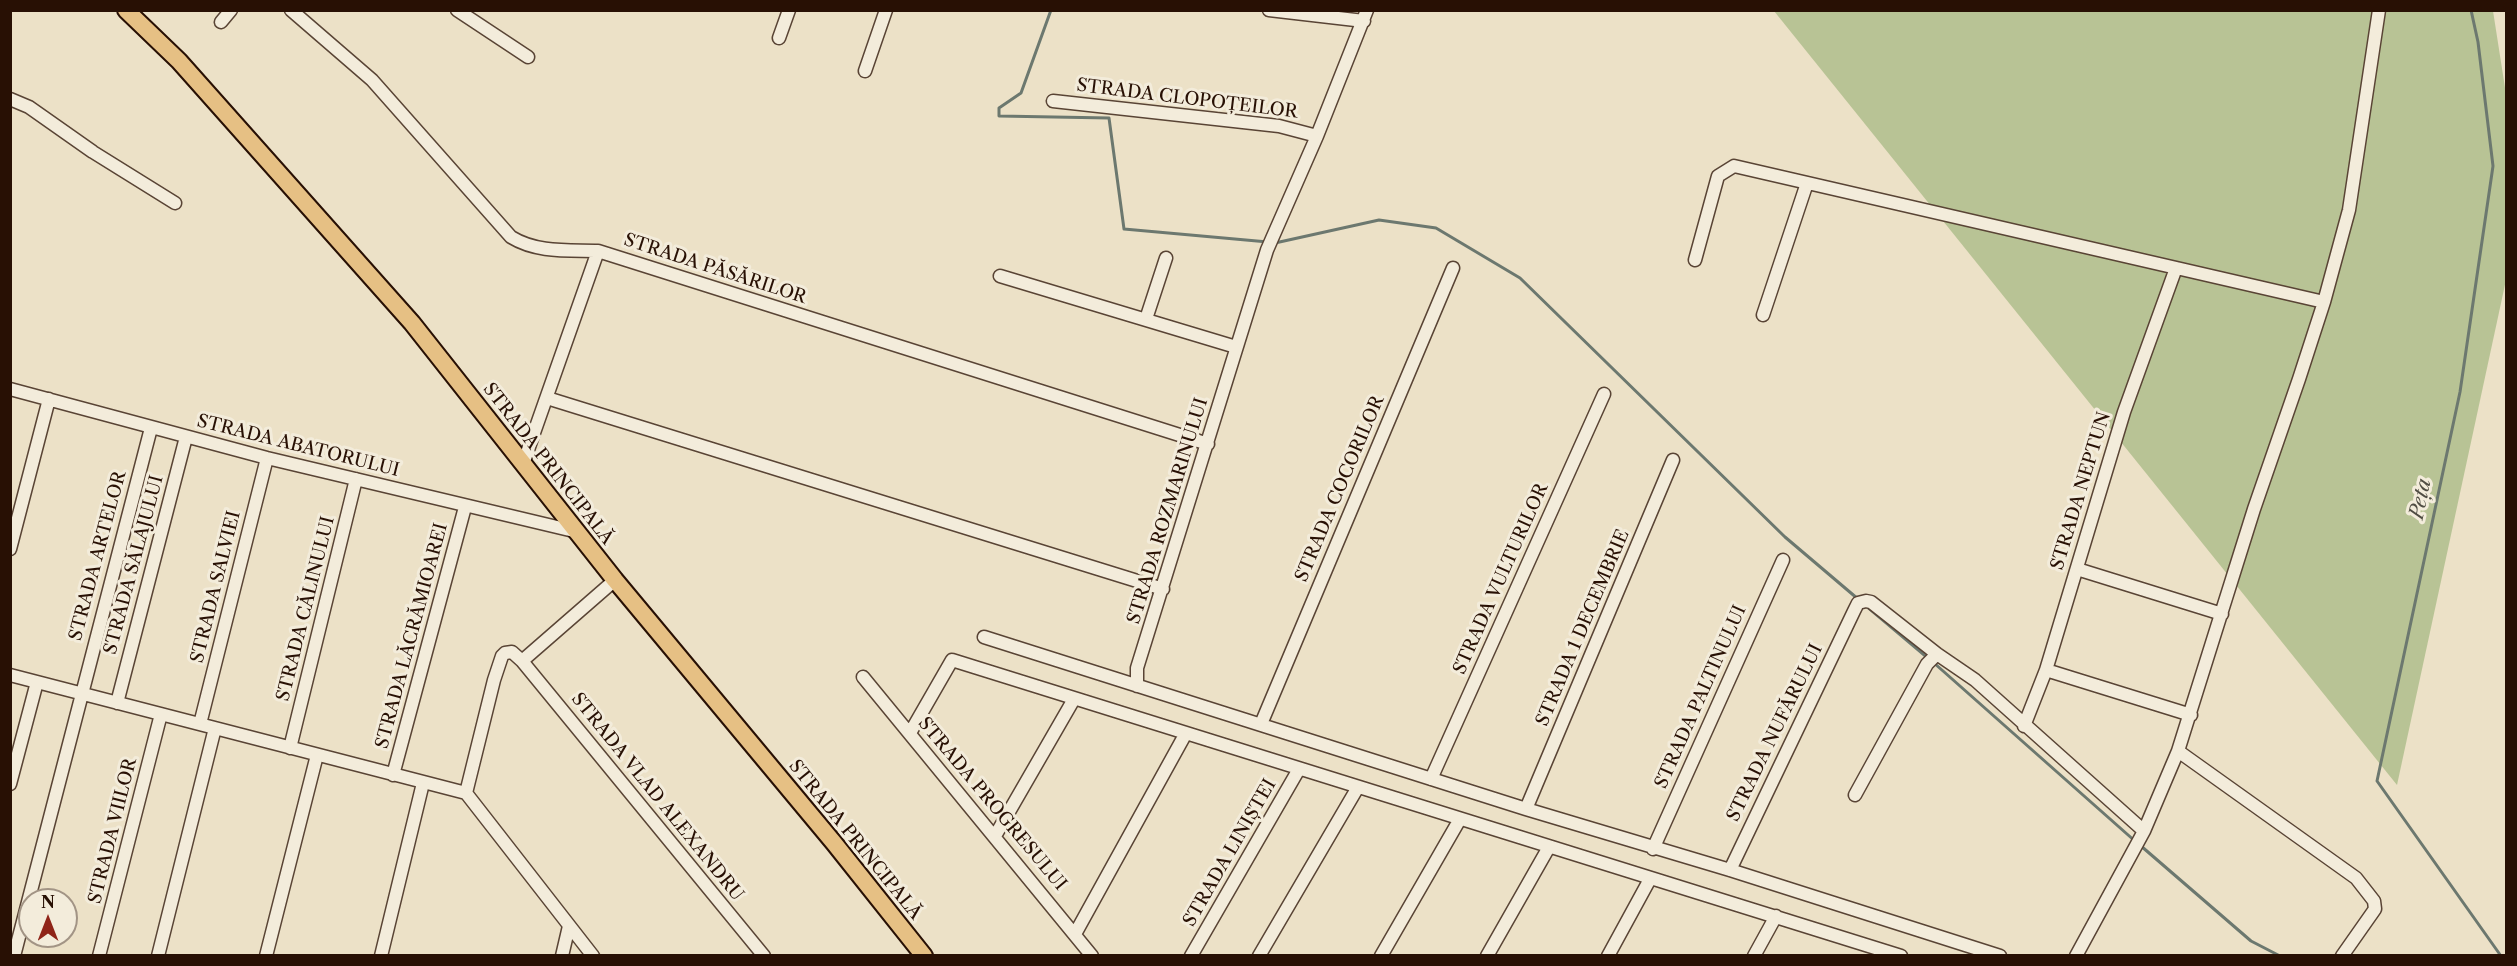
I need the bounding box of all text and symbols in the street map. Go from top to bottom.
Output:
street label: STRADA CLOPOȚEILOR [1075,75,1299,123]
street label: STRADA PĂSĂRILOR [621,229,809,309]
street label: STRADA PRINCIPALĂ [478,379,618,549]
street label: STRADA COCORILOR [1291,393,1389,585]
street label: STRADA ROZMARINULUI [1123,395,1213,627]
street label: STRADA NEPTUN [2047,409,2115,573]
street label: STRADA ABATORULUI [195,410,401,482]
street label: STRADA ARTELOR [65,469,131,643]
street label: STRADA SĂLAJULUI [100,473,168,657]
water label: Peța [2405,477,2437,521]
street label: STRADA VULTURILOR [1449,480,1553,678]
street label: STRADA SALVIEI [187,509,245,665]
street label: STRADA CĂLINULUI [273,514,339,704]
street label: STRADA LĂCRĂMIOAREI [371,521,453,751]
street label: STRADA 1 DECEMBRIE [1532,526,1634,730]
street label: STRADA PALTINULUI [1651,602,1751,792]
street label: STRADA NUFĂRULUI [1723,641,1827,825]
street label: STRADA VLAD ALEXANDRU [566,689,748,905]
street label: STRADA PROGRESULUI [913,713,1071,895]
street label: STRADA VIILOR [84,756,142,906]
street label: STRADA PRINCIPALĂ [784,756,926,924]
street label: STRADA LINIȘTEI [1179,775,1281,931]
north arrow [18,888,78,948]
text: N [41,892,55,912]

